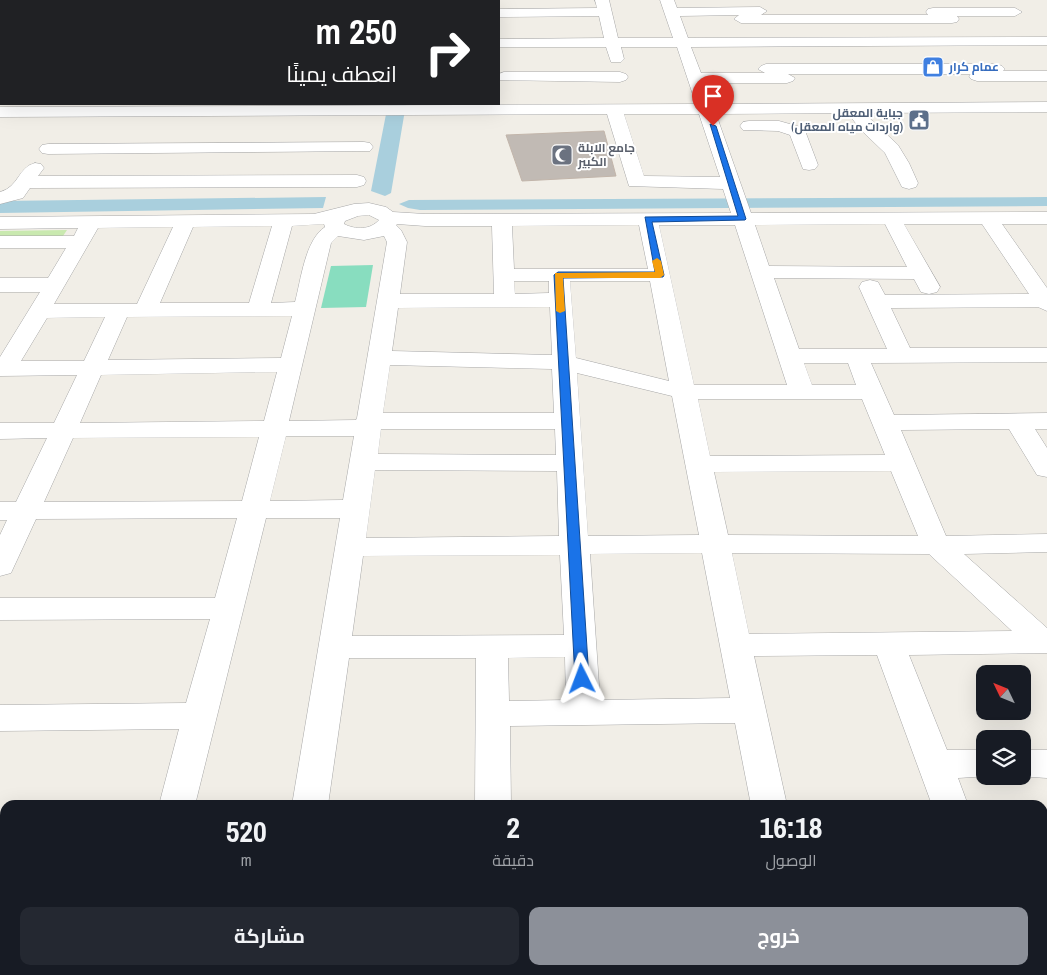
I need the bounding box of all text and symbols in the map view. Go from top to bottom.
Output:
text: 250 m [316,8,397,55]
icon: right [415,20,480,85]
shop icon: عمام كرار [921,55,945,79]
text: انعطف يمينًا [286,59,397,89]
place label: عمام كرار [948,59,999,75]
pin [692,75,734,126]
icon: arrive [699,82,727,110]
place label: جباية المعقل (واردات مياه المعقل) [791,105,903,135]
public building icon: جباية المعقل (واردات مياه المعقل) [907,108,931,132]
place label: جامع الابلة الكبير [577,140,635,170]
mosque icon: جامع الابلة الكبير [550,143,574,167]
position arrow [555,652,607,704]
north arrow [976,665,1031,720]
map controls [976,665,1031,785]
button: layers [976,730,1031,785]
text: 2 [506,807,520,847]
text: 16:18 [759,807,822,847]
text: 520 [226,811,267,851]
text: m [241,849,252,871]
text: دقيقة [492,849,534,871]
text: الوصول [765,849,816,871]
button: مشاركة [20,907,519,965]
button: خروج [529,907,1028,965]

